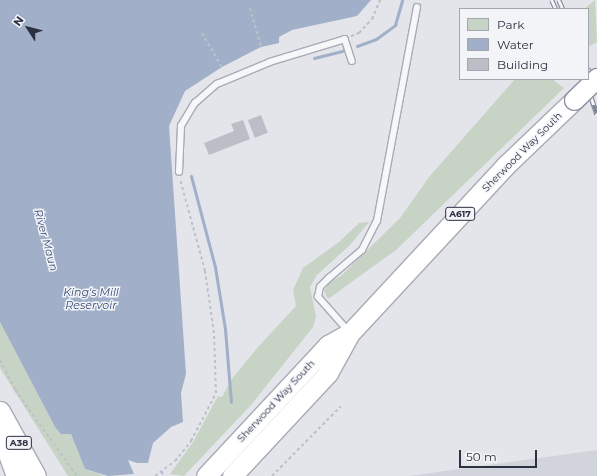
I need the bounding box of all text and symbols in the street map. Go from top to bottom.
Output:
north arrow [8,8,48,48]
legend [459,8,589,80]
text: N [10,13,27,29]
text: Park [497,17,524,32]
text: Water [497,37,533,52]
text: Building [497,57,548,72]
street label: Sherwood Way South [480,110,564,194]
road number: A617 [445,207,475,221]
water label: River Maun [31,208,61,272]
water label: King's Mill Reservoir [63,286,119,312]
street label: Sherwood Way South [235,357,317,445]
road number: A38 [5,436,33,450]
scale bar [461,442,539,468]
text: 50 m [466,449,497,464]

